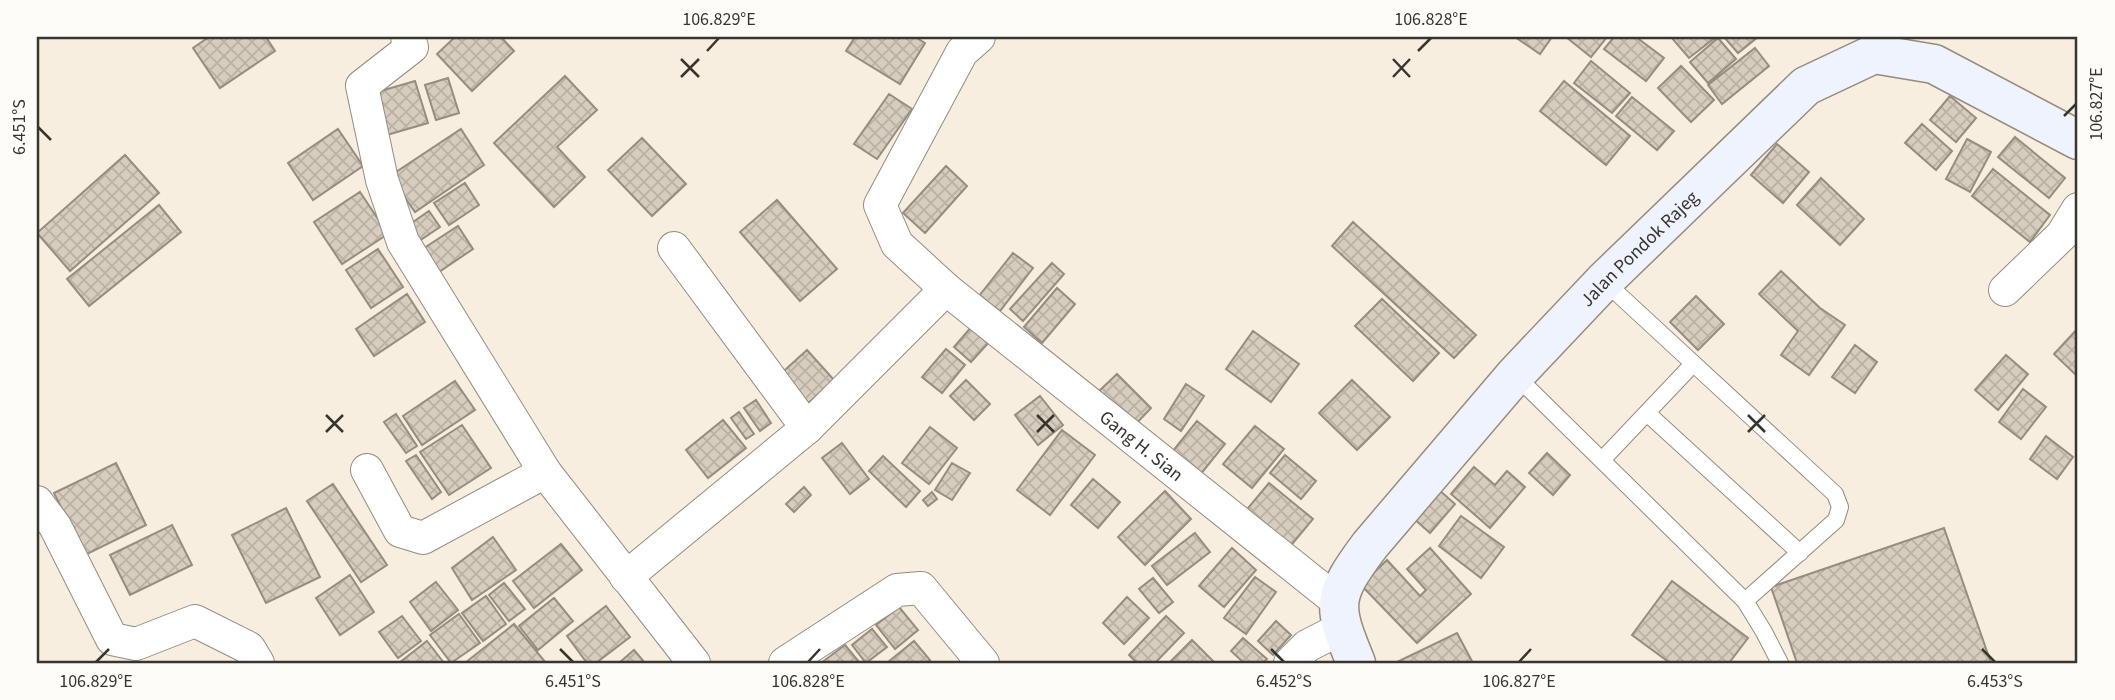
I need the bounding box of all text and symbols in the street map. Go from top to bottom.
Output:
text: 106.829°E [682,7,756,32]
text: 106.828°E [1394,7,1468,32]
text: 106.827°E [2084,67,2109,141]
text: 6.451°S [7,99,32,155]
street label: Jalan Pondok Rajeg [1574,185,1705,313]
street label: Gang H. Sian [1093,405,1189,489]
text: 106.829°E [59,669,133,694]
text: 6.451°S [545,669,601,694]
text: 106.828°E [771,669,845,694]
text: 6.452°S [1256,669,1312,694]
text: 106.827°E [1482,669,1556,694]
text: 6.453°S [1967,669,2023,694]

